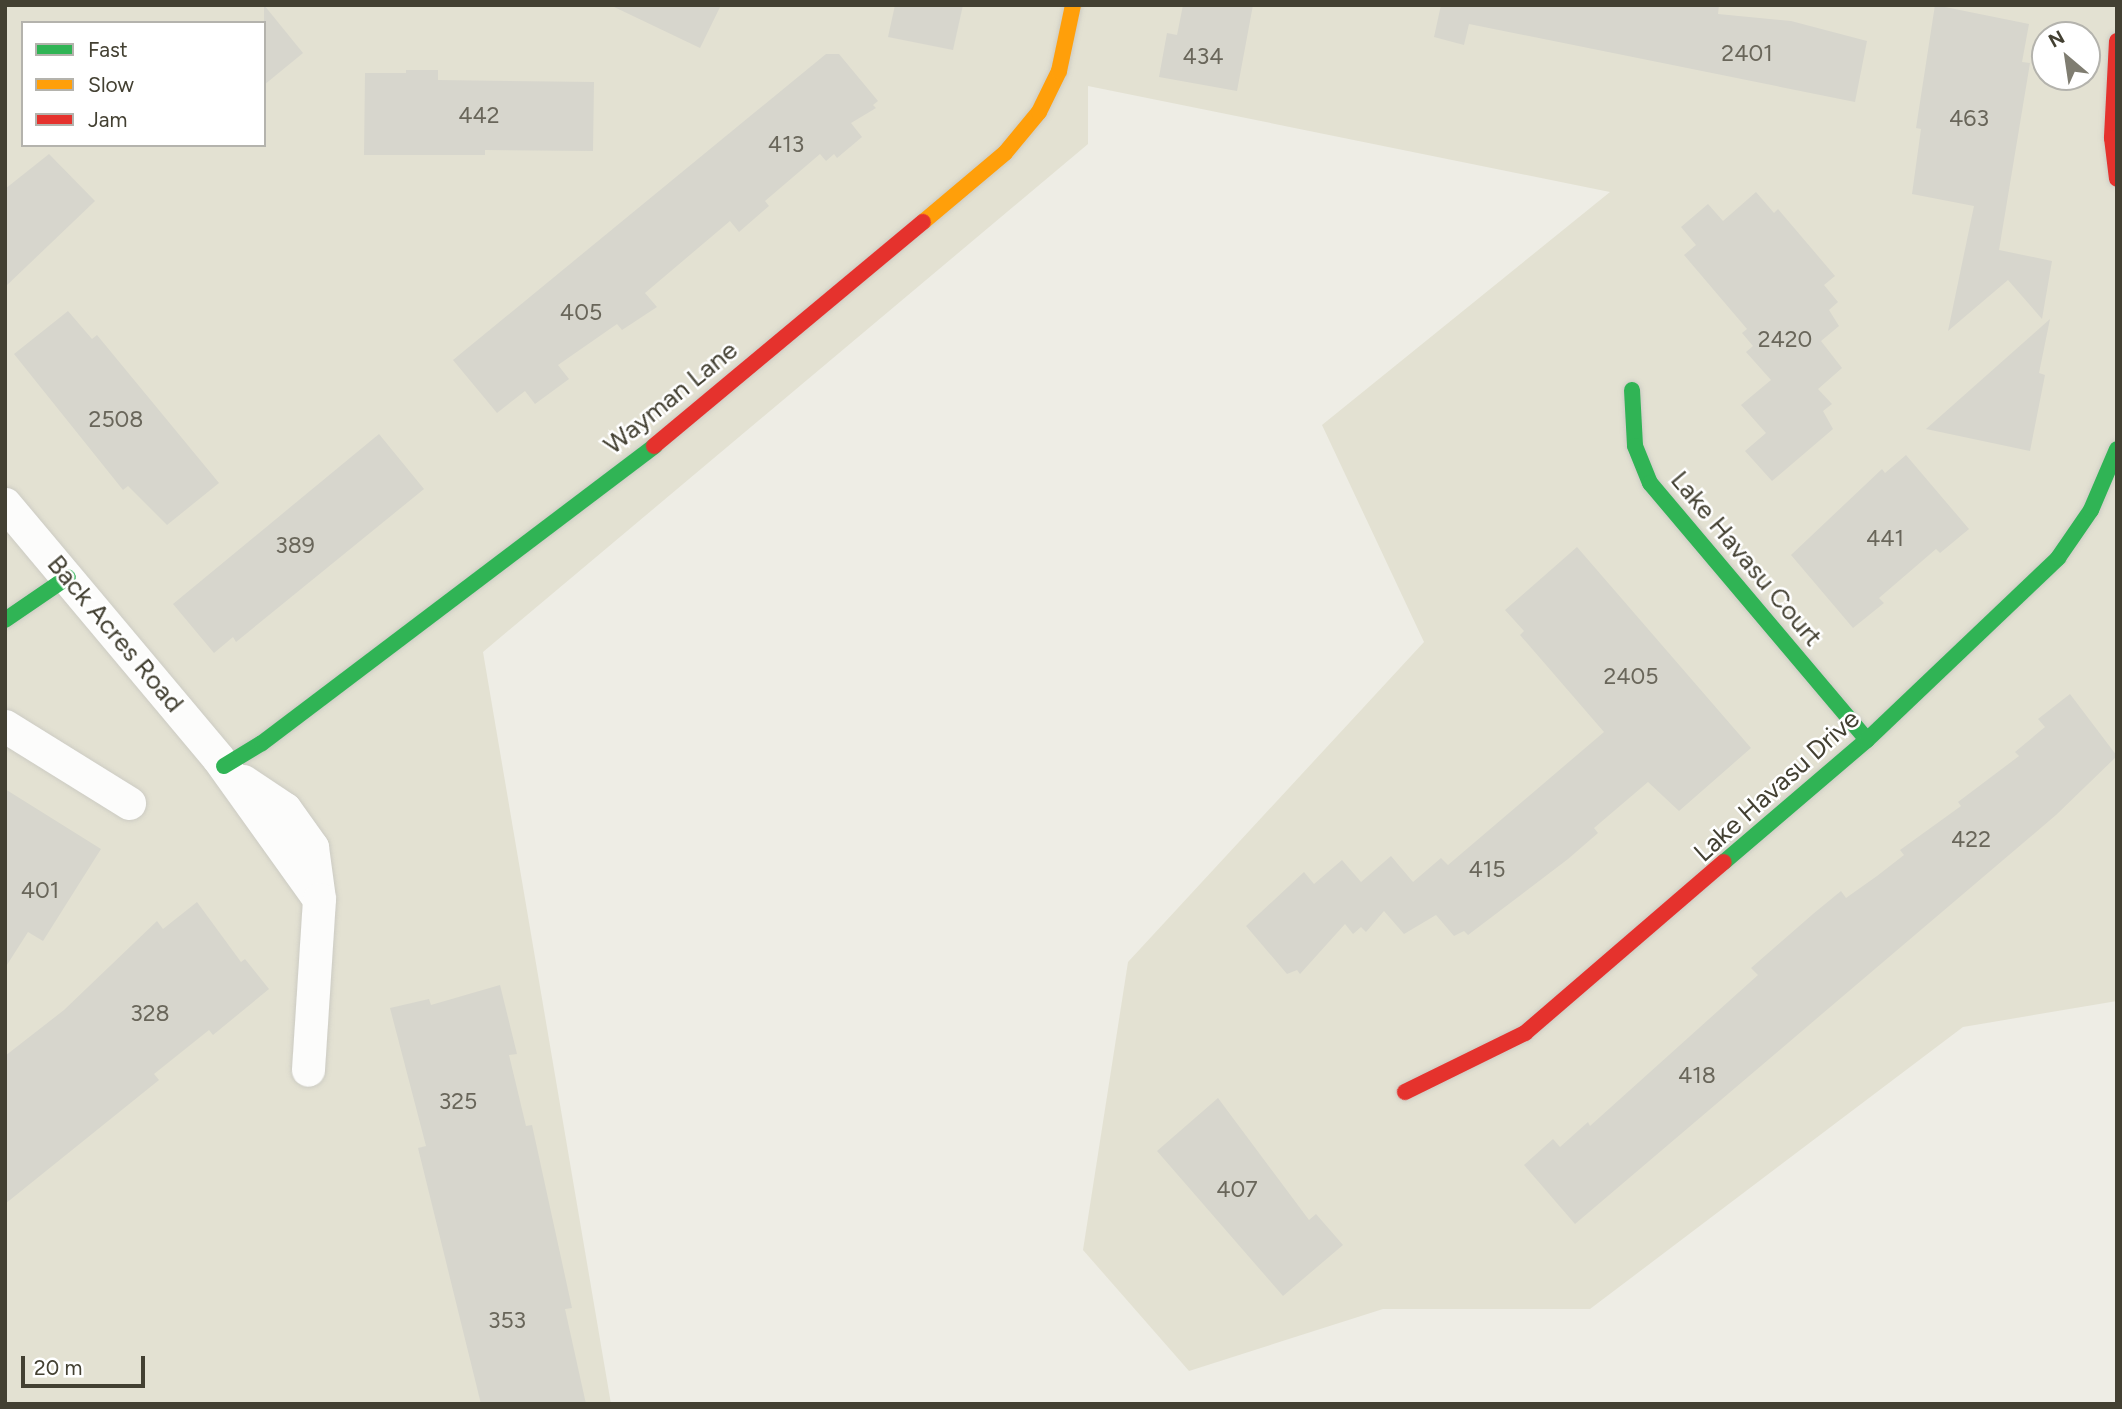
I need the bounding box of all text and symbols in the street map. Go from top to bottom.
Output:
legend [21,21,266,147]
north arrow [2031,21,2101,91]
text: N [2045,25,2069,53]
text: Fast [88,37,128,62]
house number: 2401 [1721,39,1773,67]
house number: 434 [1182,42,1224,70]
text: Slow [88,72,134,97]
house number: 442 [458,101,500,129]
house number: 463 [1949,104,1989,132]
text: Jam [88,107,127,132]
house number: 413 [768,130,804,158]
house number: 405 [560,298,602,326]
house number: 2420 [1758,325,1812,353]
street label: Wayman Lane [598,335,744,461]
house number: 2508 [89,405,143,433]
street label: Lake Havasu Court [1664,465,1828,653]
house number: 441 [1866,524,1904,552]
house number: 389 [275,531,315,559]
street label: Back Acres Road [40,549,190,719]
house number: 2405 [1603,662,1659,690]
street label: Lake Havasu Drive [1688,703,1866,869]
house number: 422 [1951,825,1991,853]
house number: 415 [1468,855,1506,883]
house number: 401 [21,876,59,904]
house number: 328 [130,999,170,1027]
house number: 418 [1678,1061,1716,1089]
house number: 325 [439,1087,477,1115]
house number: 407 [1216,1175,1258,1203]
house number: 353 [488,1306,526,1334]
scale bar [24,1342,149,1386]
text: 20 m [34,1355,82,1380]

